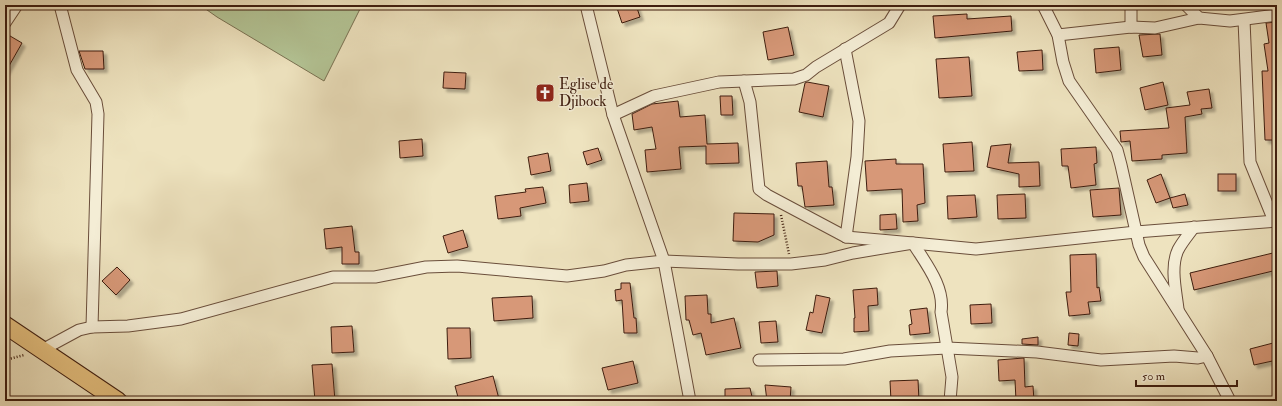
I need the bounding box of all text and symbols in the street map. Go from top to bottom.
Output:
place label: Eglise de Djibock [559,75,613,111]
church icon: Eglise de Djibock [534,82,556,104]
scale bar [1136,362,1237,388]
text: 50 m [1142,369,1166,384]

